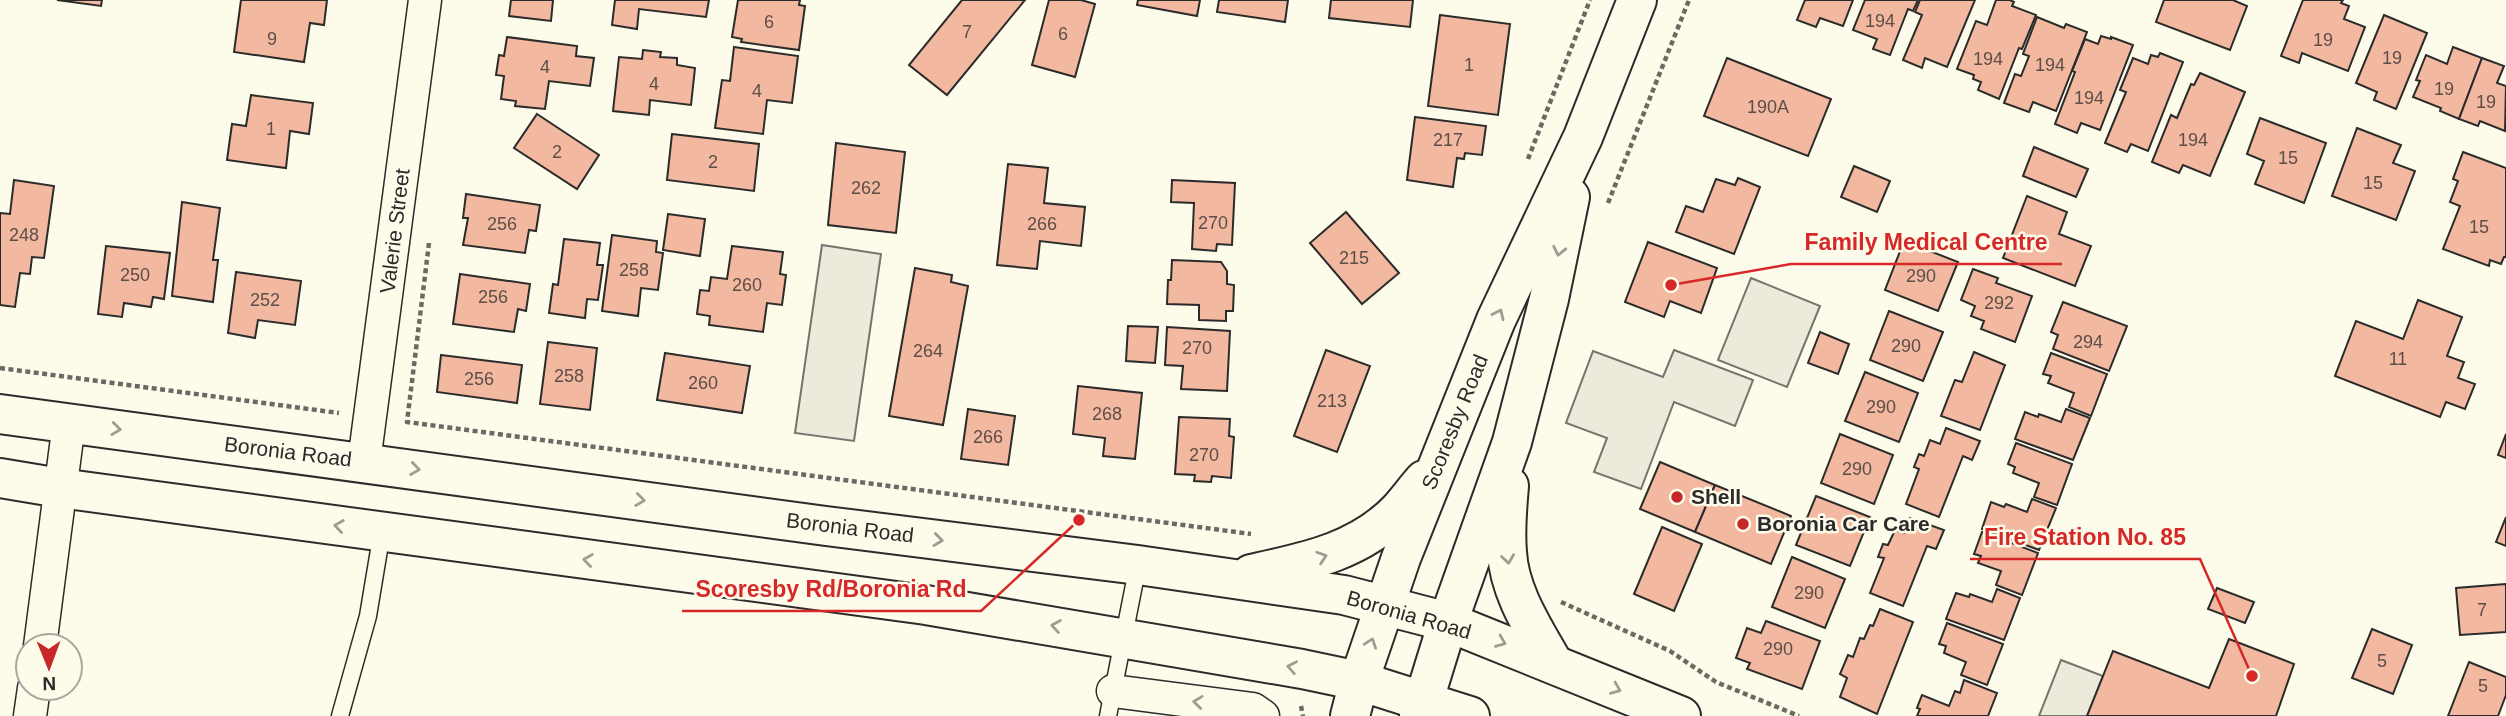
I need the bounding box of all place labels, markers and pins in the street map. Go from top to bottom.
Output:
callout: Family Medical Centre [1791,220,2062,264]
place label: Shell [1691,485,1741,508]
marker: Shell [1669,489,1685,505]
place label: Boronia Car Care [1757,512,1930,535]
callout: Fire Station No. 85 [1970,515,2200,559]
marker: Boronia Car Care [1735,516,1751,532]
callout: Scoresby Rd/Boronia Rd [682,567,981,611]

